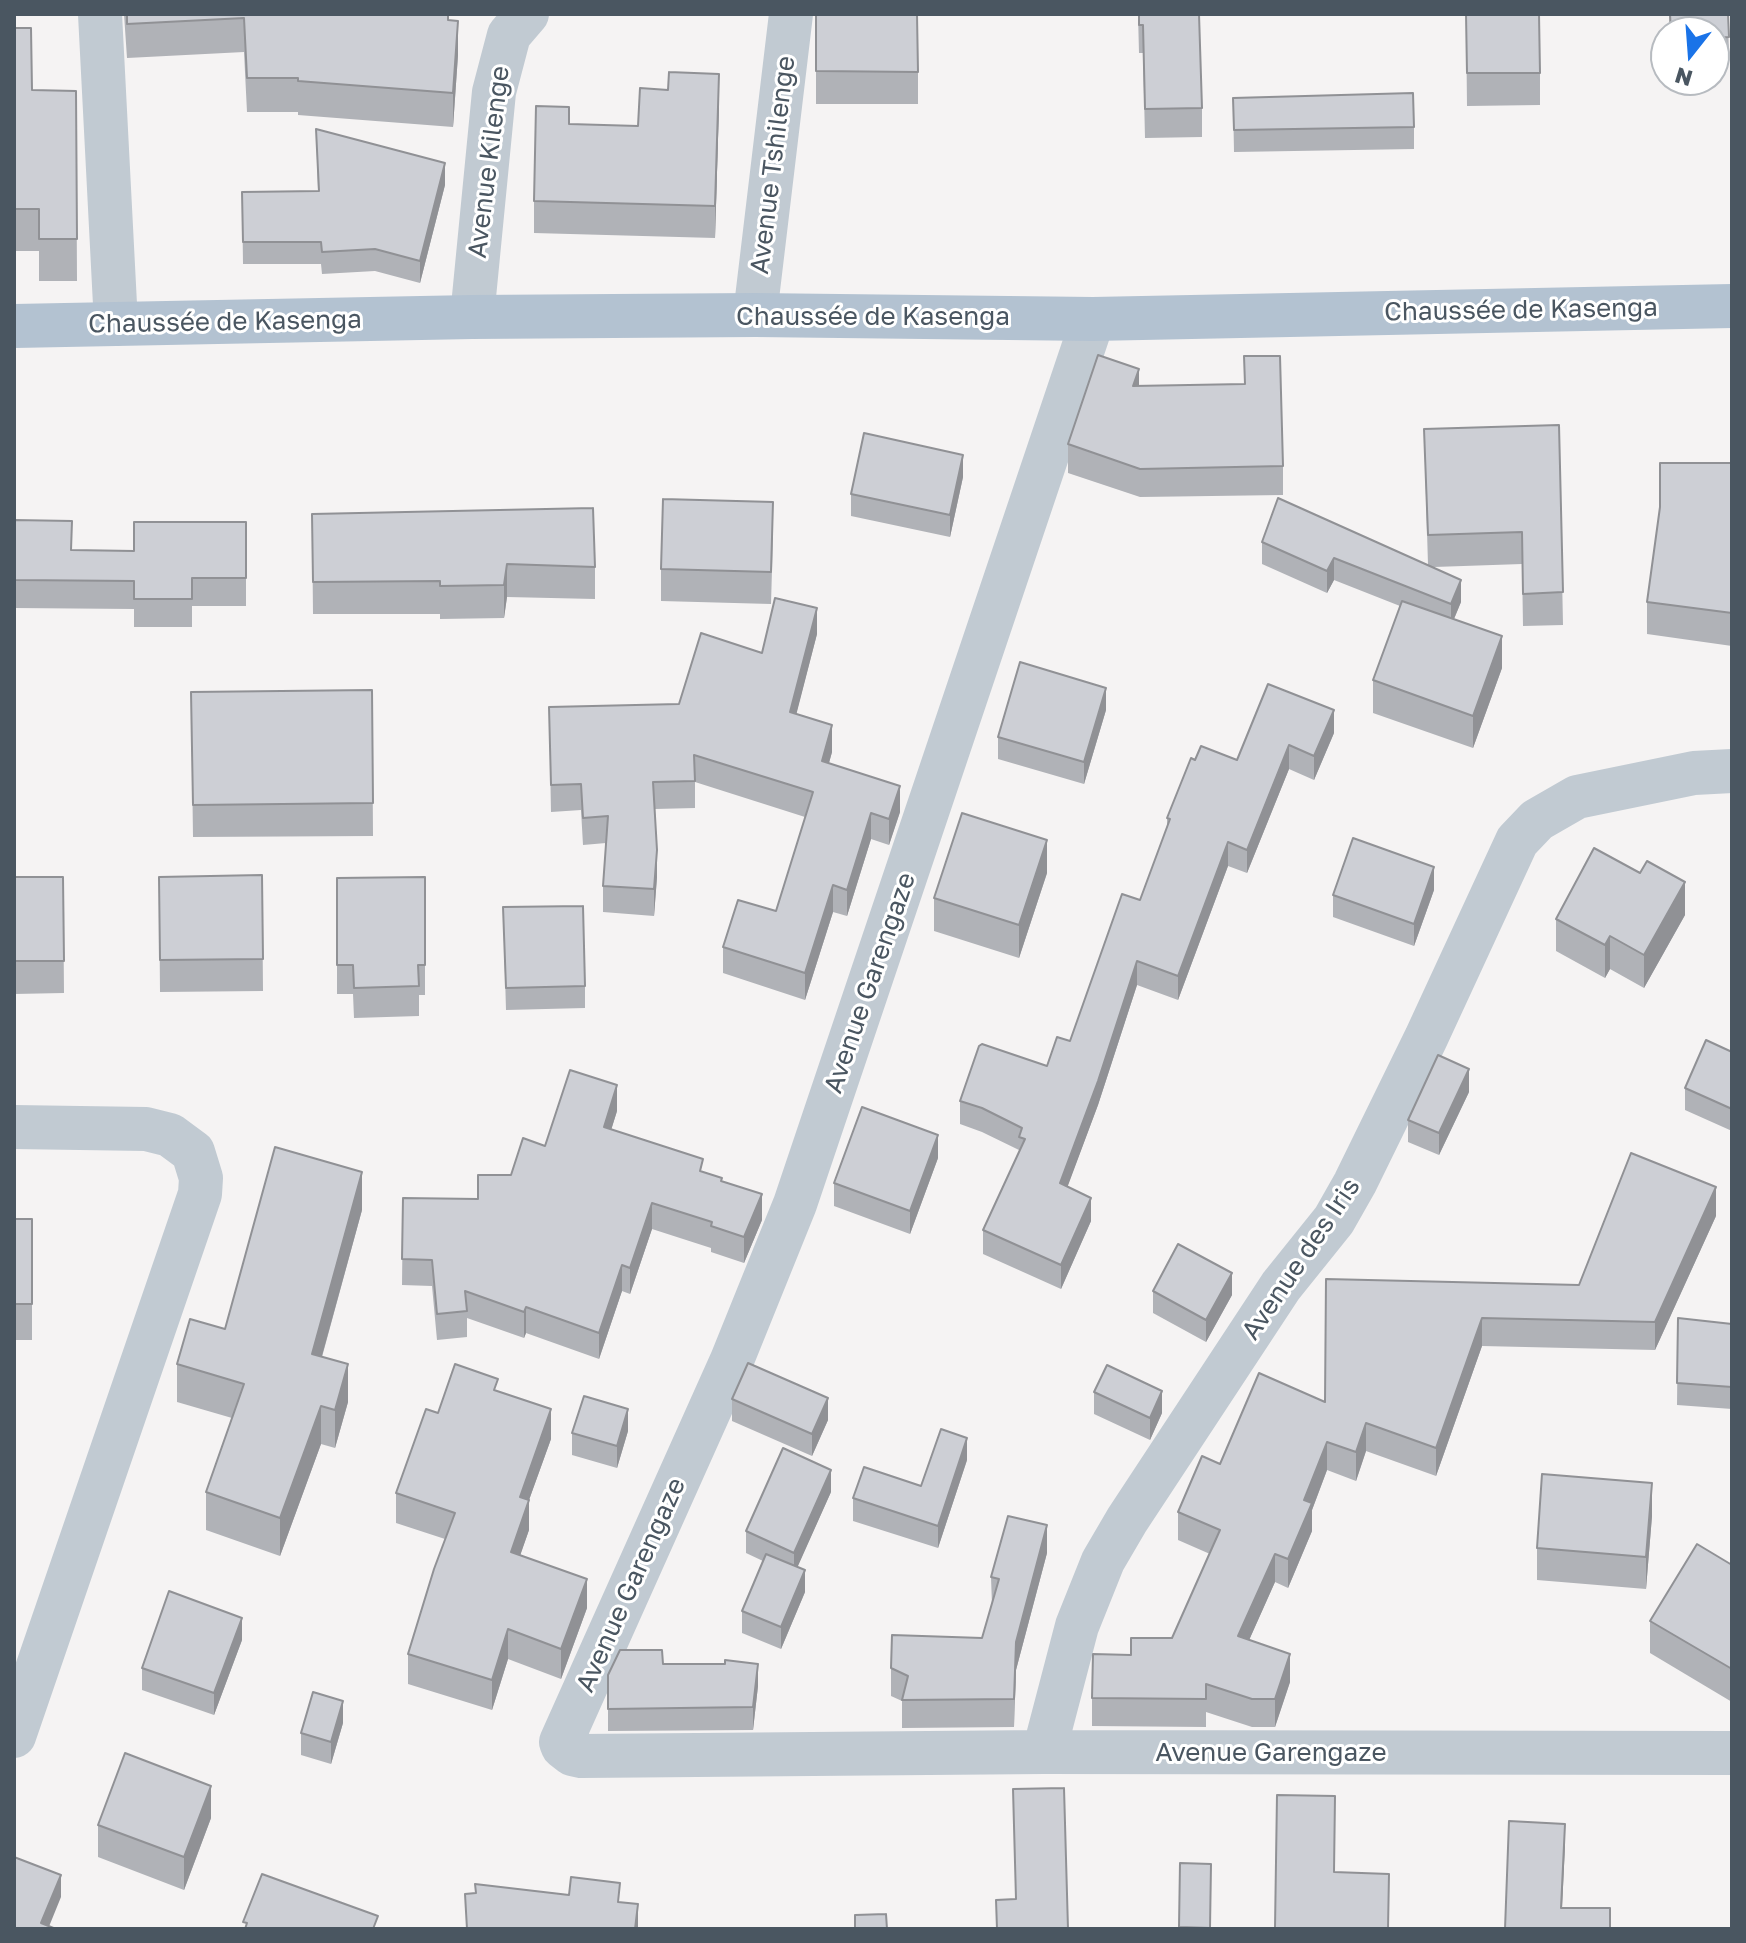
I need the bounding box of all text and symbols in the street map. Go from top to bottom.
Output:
north arrow [1650,16,1730,96]
street label: Avenue Tshilenge [744,54,802,276]
text: N [1671,62,1695,93]
street label: Avenue Kilenge [462,64,516,260]
street label: Chaussée de Kasenga [1384,292,1658,328]
street label: Chaussée de Kasenga [736,301,1010,333]
street label: Chaussée de Kasenga [88,304,362,340]
street label: Avenue Garengaze [818,869,922,1097]
street label: Avenue des Iris [1235,1172,1367,1346]
street label: Avenue Garengaze [570,1473,692,1697]
street label: Avenue Garengaze [1155,1737,1387,1769]

